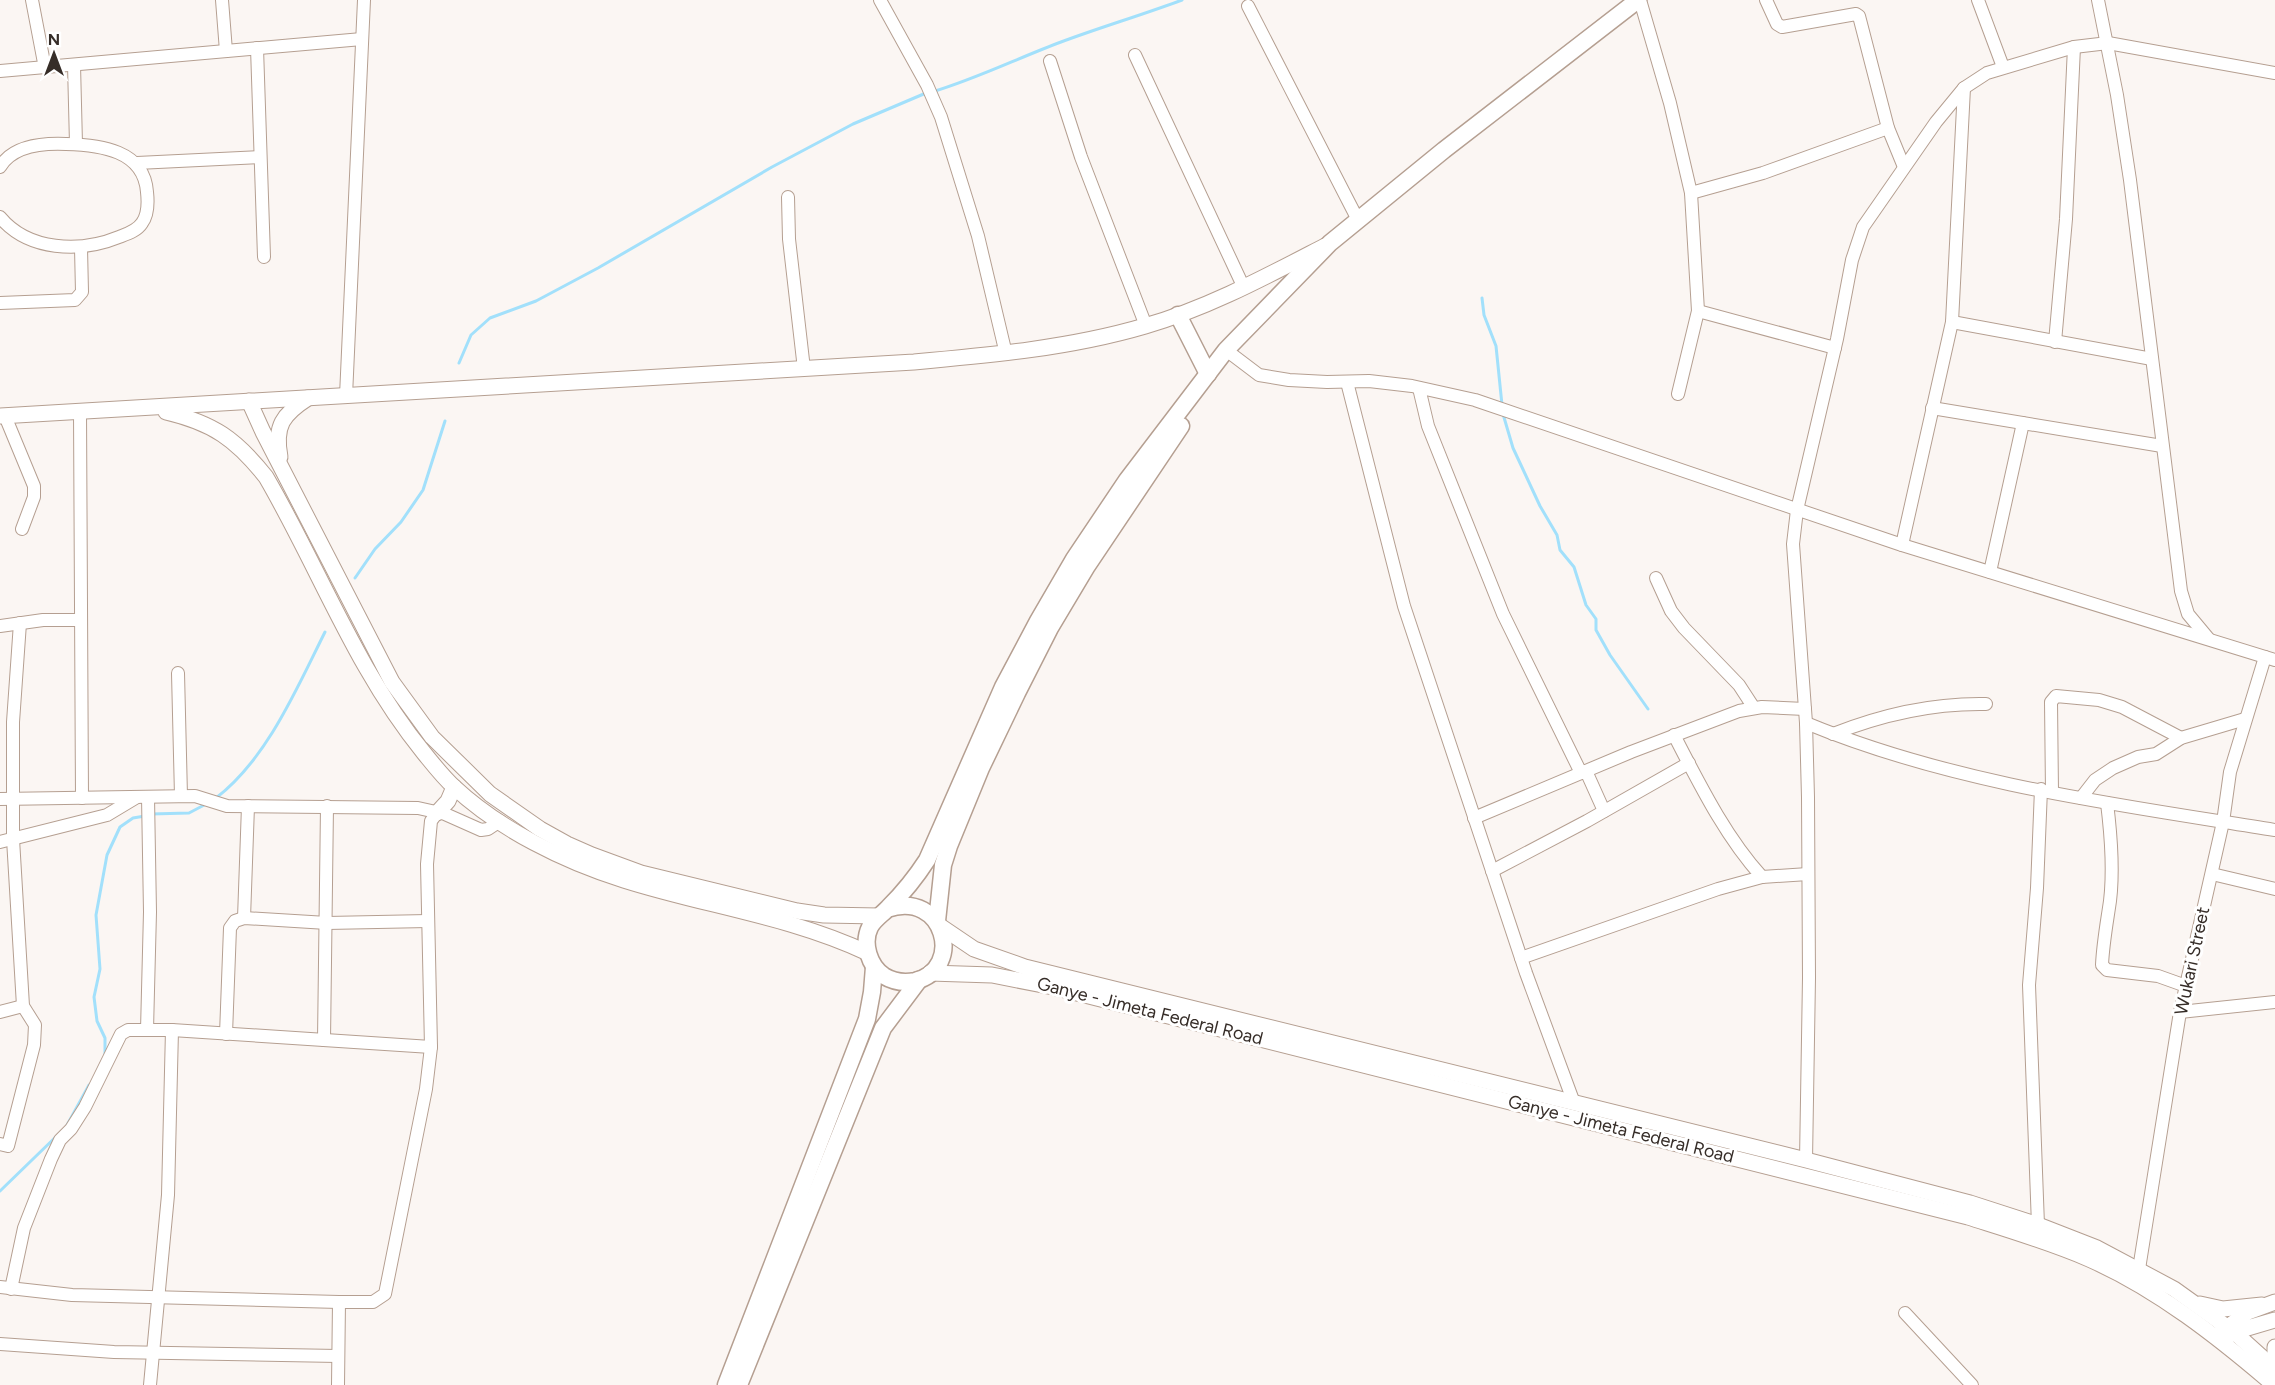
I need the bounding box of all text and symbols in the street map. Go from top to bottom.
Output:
north arrow [24,24,84,84]
text: N [48,30,60,49]
street label: Wukari Street [2170,905,2214,1017]
street label: Ganye - Jimeta Federal Road [1035,972,1265,1050]
street label: Ganye - Jimeta Federal Road [1506,1090,1736,1168]

